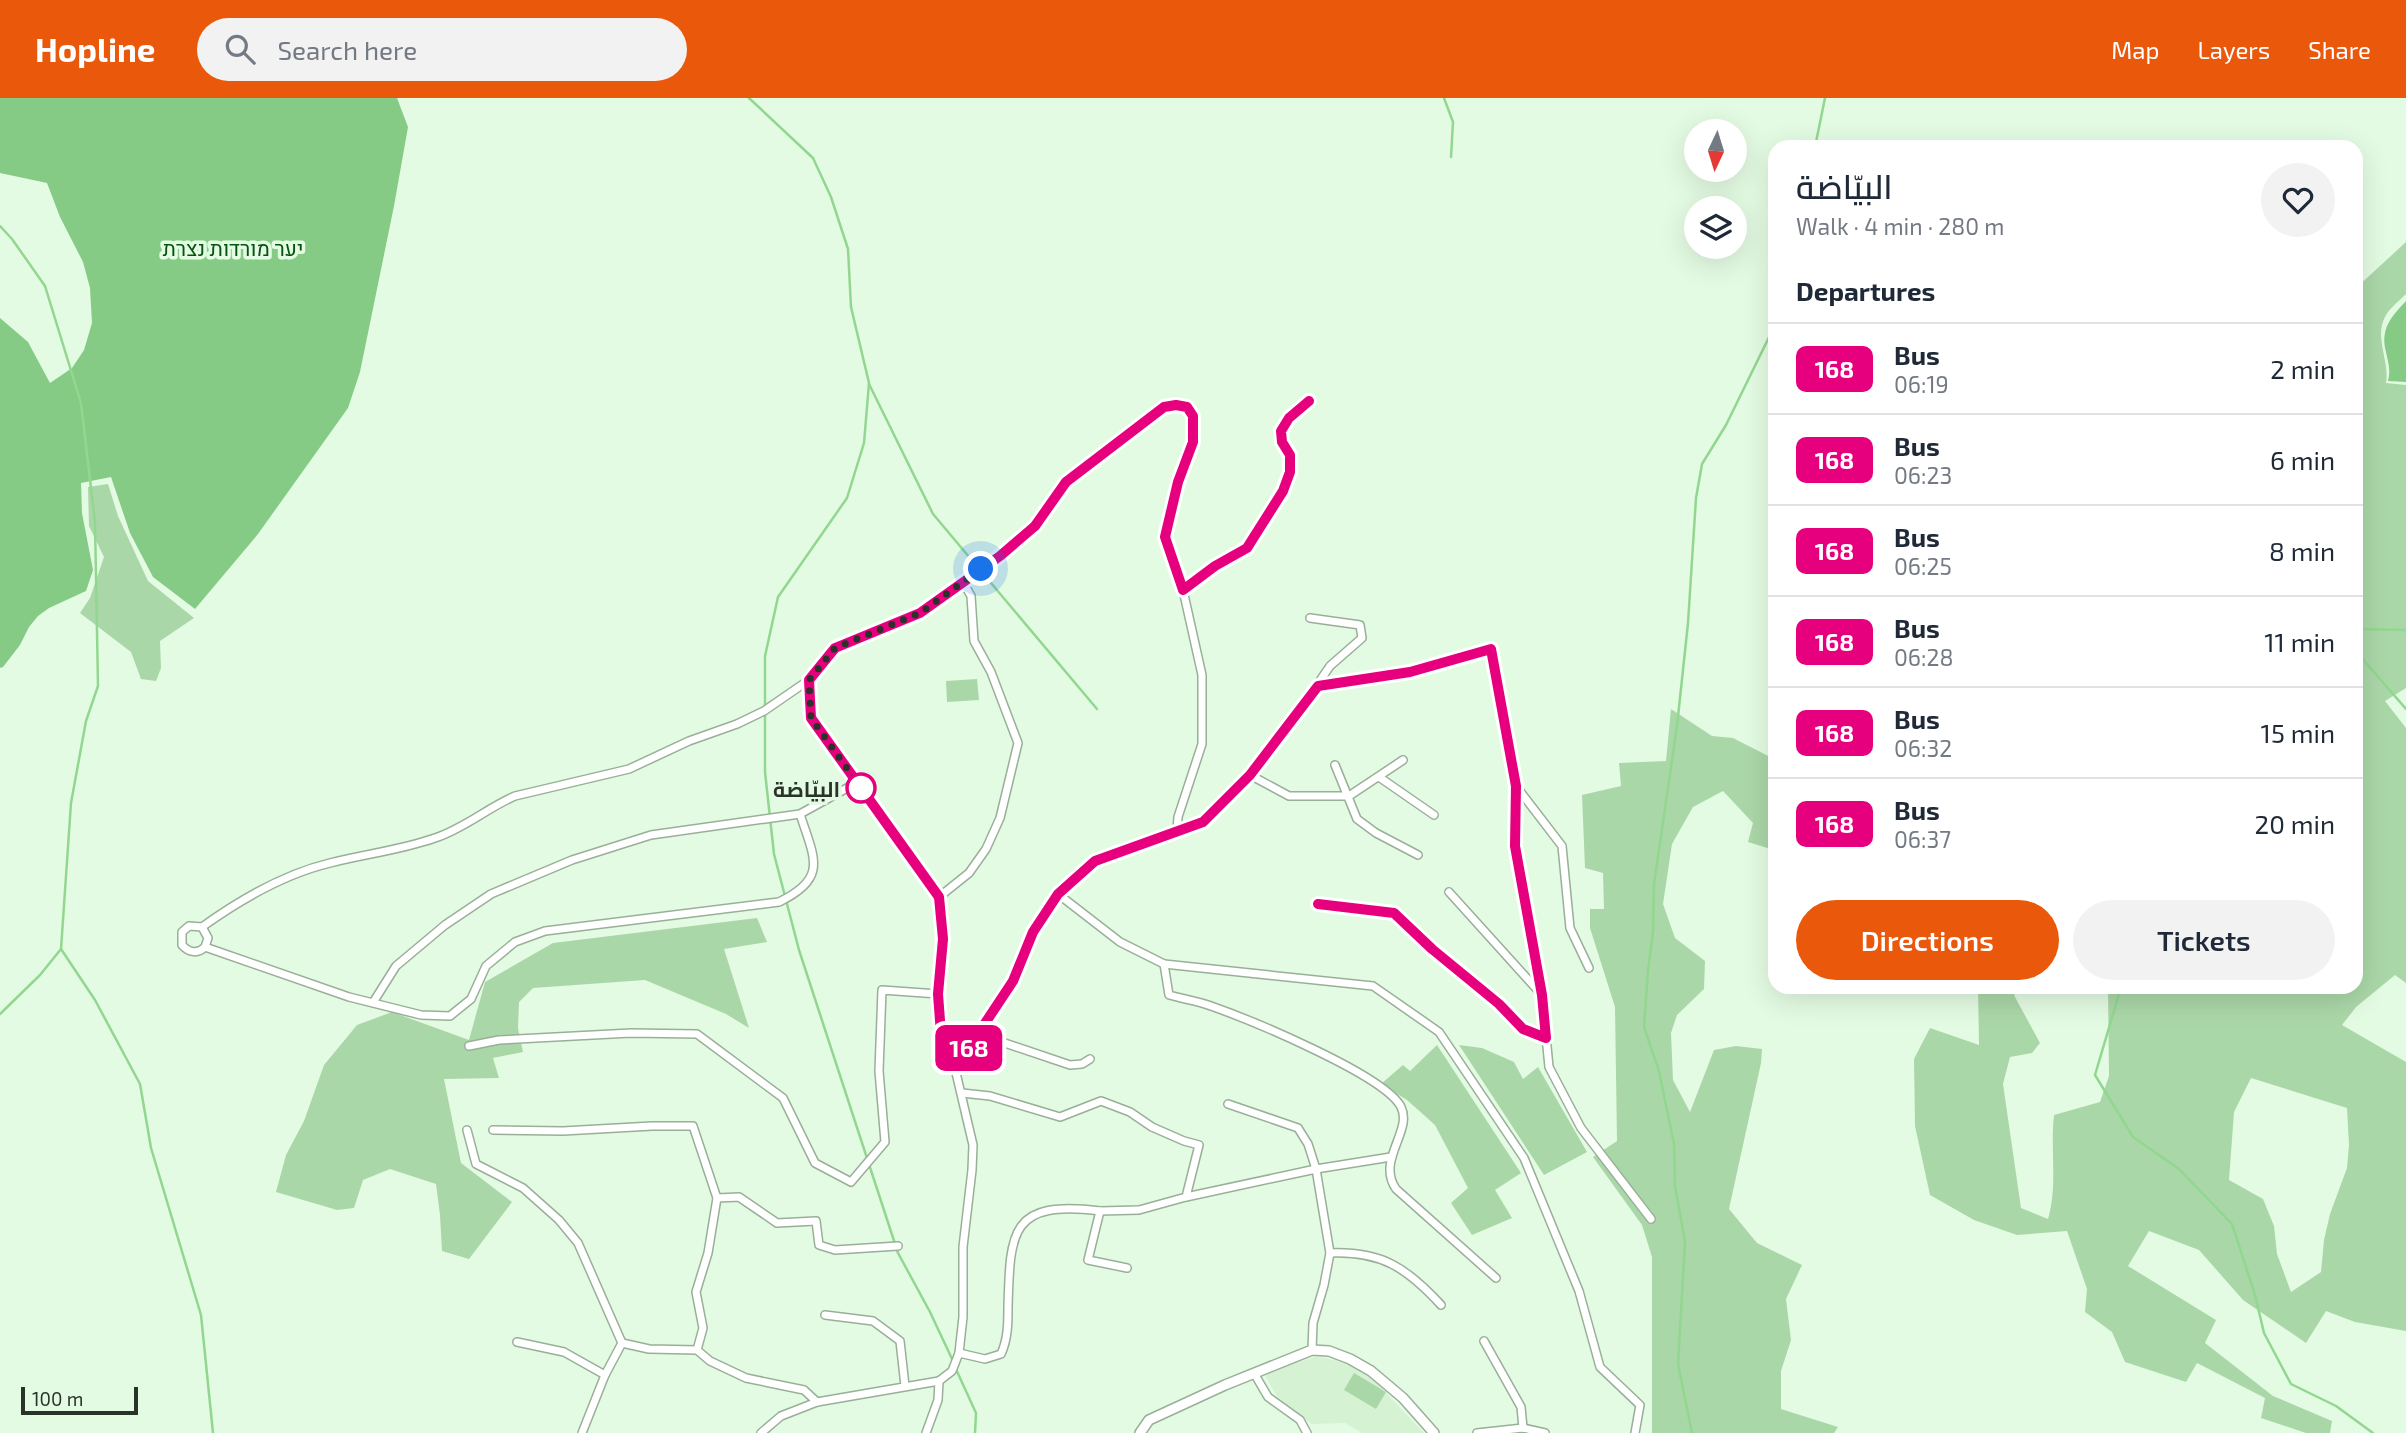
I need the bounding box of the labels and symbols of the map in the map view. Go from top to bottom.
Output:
north arrow [1684,119,1746,182]
park label: יער מורדות נצרת [163,235,303,260]
your location [963,551,998,586]
marker: البيّاضة [846,773,876,803]
place label: البيّاضة [773,776,840,802]
line badge: 168 [929,1025,1009,1071]
scale bar [21,1384,138,1416]

